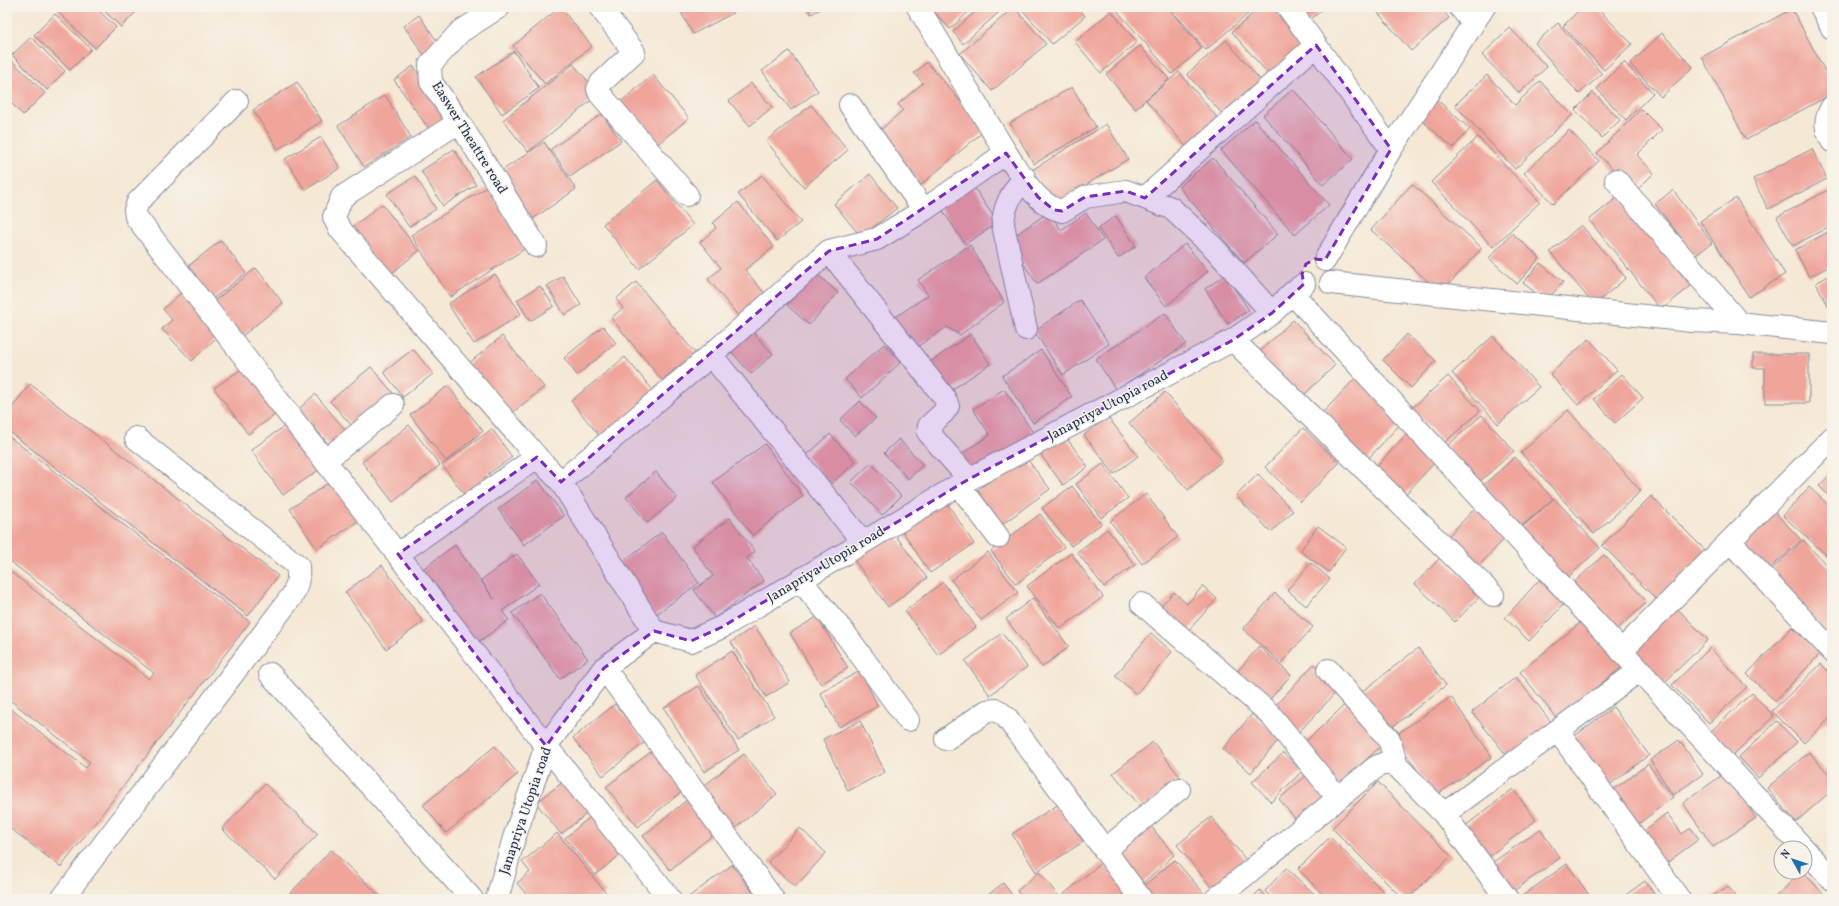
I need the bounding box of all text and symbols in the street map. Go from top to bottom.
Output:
street label: Easwer Theattre road [427,78,511,198]
street label: Janapriya Utopia road [1044,366,1172,446]
street label: Janapriya Utopia road [764,522,889,608]
street label: Janapriya Utopia road [495,744,557,878]
north arrow [1773,840,1813,880]
text: N [1778,847,1795,862]

